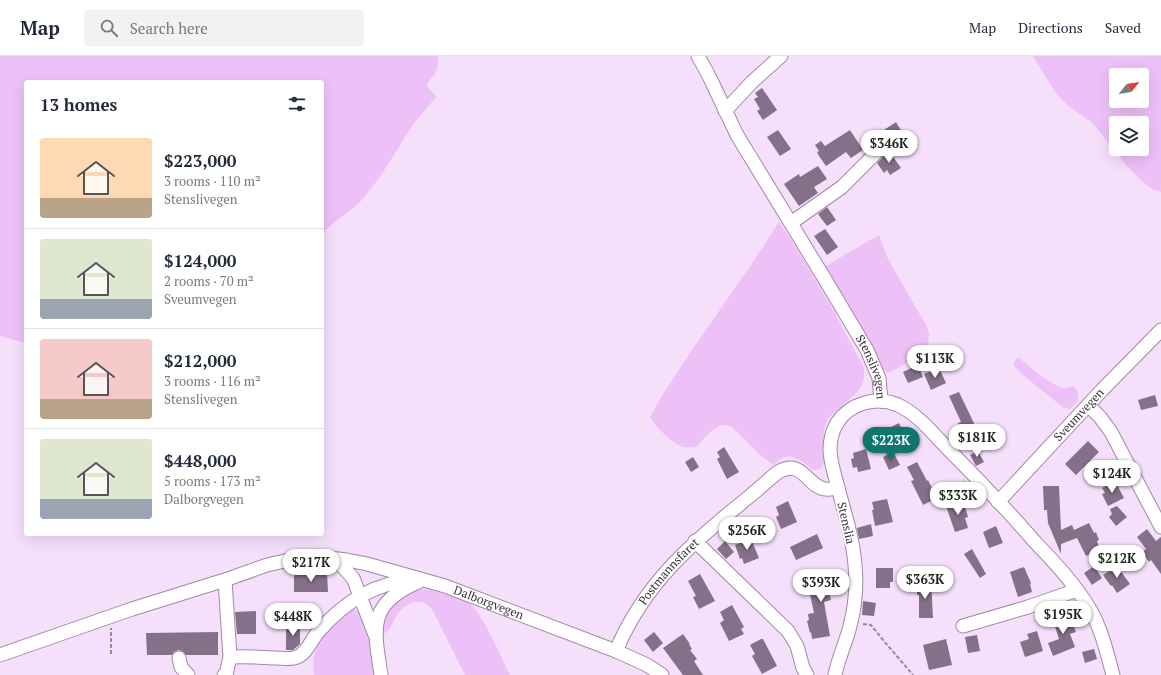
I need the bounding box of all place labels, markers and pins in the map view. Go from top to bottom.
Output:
pin: $346K [861,130,917,164]
pin: $113K [907,345,963,379]
pin: $181K [949,424,1005,458]
pin: $223K [863,427,919,461]
pin: $124K [1084,460,1140,494]
pin: $333K [930,482,986,516]
pin: $256K [719,517,775,551]
pin: $212K [1089,545,1145,579]
pin: $217K [283,549,339,583]
pin: $363K [897,566,953,600]
pin: $393K [793,569,849,603]
pin: $195K [1035,601,1091,635]
pin: $448K [265,603,321,637]

